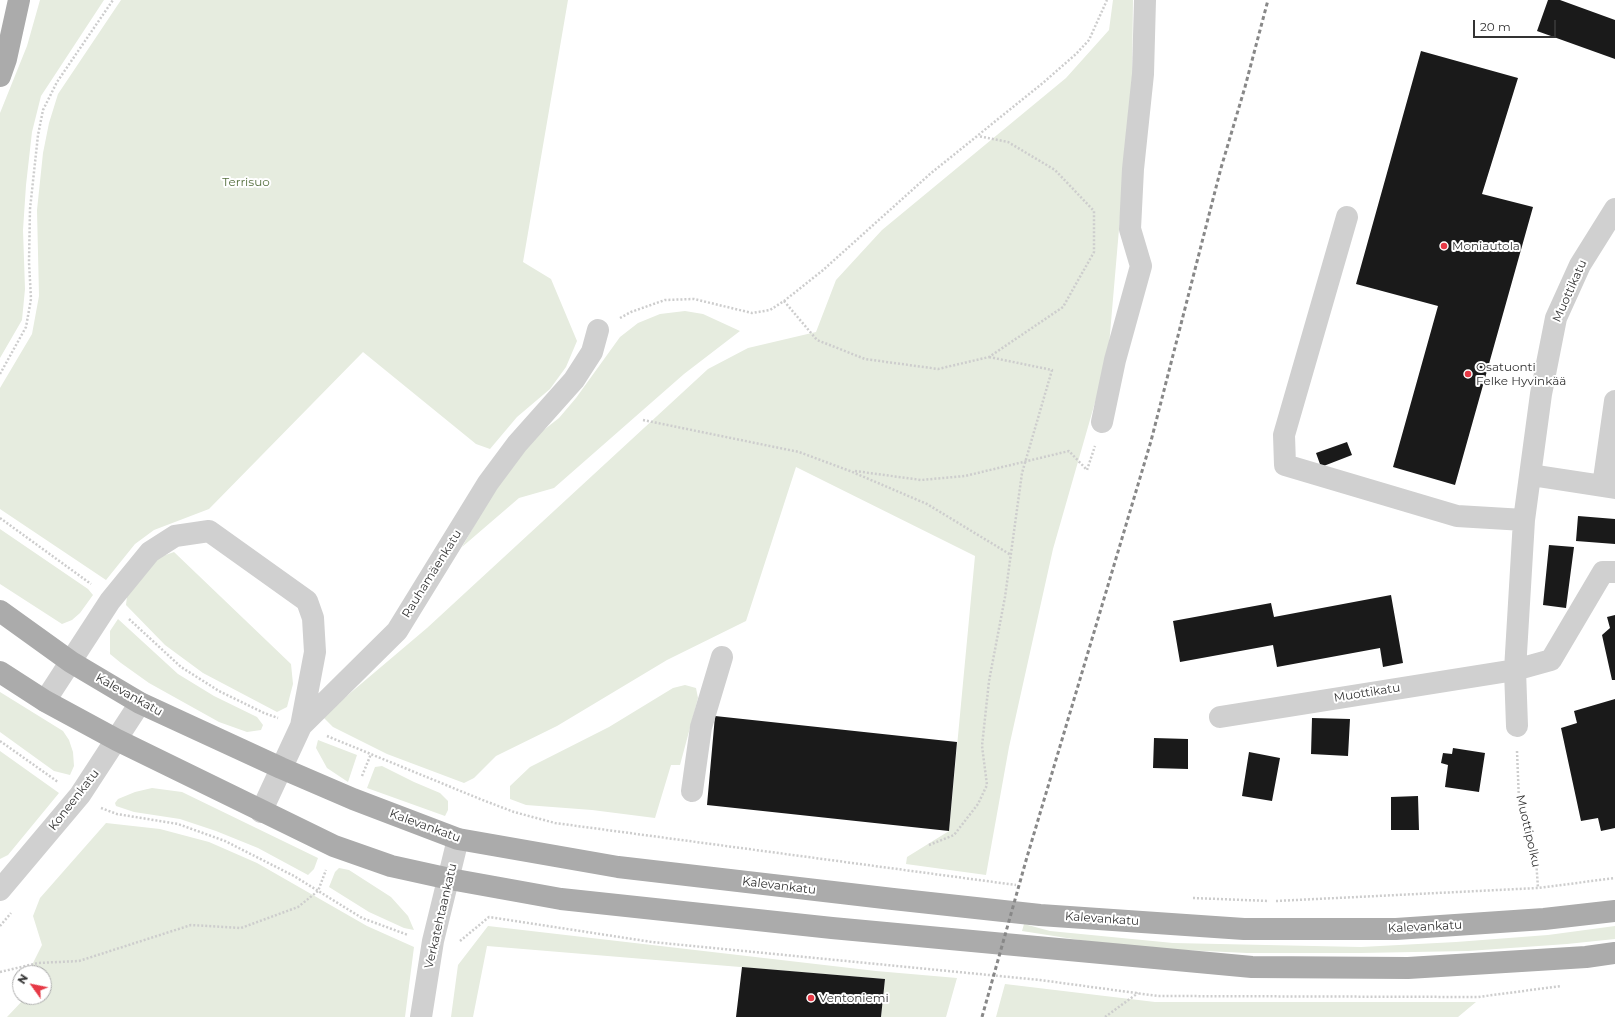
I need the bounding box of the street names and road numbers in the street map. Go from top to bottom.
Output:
street label: Muottikatu [1550,258,1590,324]
street label: Rauhamäenkatu [399,527,465,621]
street label: Kalevankatu [93,671,165,719]
street label: Muottikatu [1333,681,1401,705]
street label: Koneenkatu [46,767,102,833]
street label: Muottipolku [1513,793,1543,869]
street label: Kalevankatu [388,807,462,845]
street label: Verkatehtaankatu [422,862,460,970]
street label: Kalevankatu [741,874,817,898]
street label: Kalevankatu [1064,909,1140,929]
street label: Kalevankatu [1388,918,1462,936]

